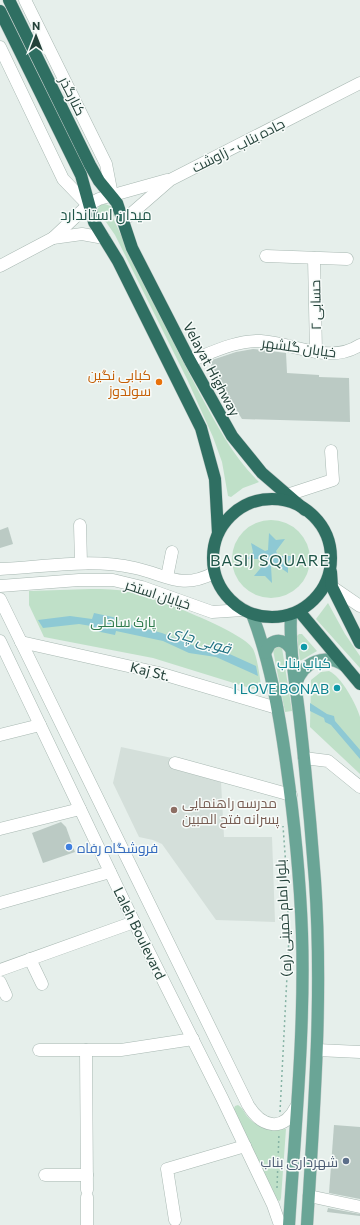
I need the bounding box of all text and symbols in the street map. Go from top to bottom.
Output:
north arrow [16,16,56,56]
text: N [32,19,40,32]
street label: کنارگذر [56,73,90,118]
street label: جاده بناب - زاوشت [189,114,287,176]
district label: میدان استاندارد [60,205,152,225]
street label: حسابی ۲ [306,280,324,330]
street label: Velayat Highway [180,319,244,419]
street label: خیابان گلشهر [260,333,337,361]
place label: کبابی نگین سولدوز [88,366,151,399]
marker: کبابی نگین سولدوز [154,377,164,387]
district label: BASIJ SQUARE [210,550,330,569]
street label: خیابان استخر [122,575,193,613]
park label: پارک ساحلی [90,613,156,632]
water label: قوبی چای [166,621,234,659]
marker: کباب بناب [299,642,309,652]
place label: کباب بناب [277,654,331,671]
street label: Kaj St. [128,658,172,684]
place label: I LOVE BONAB [233,680,329,697]
marker: I LOVE BONAB [332,683,342,693]
place label: مدرسه راهنمایی پسرانه فتح المبین [182,794,279,829]
marker: مدرسه راهنمایی پسرانه فتح المبین [169,805,179,815]
place label: فروشگاه رفاه [77,839,158,856]
marker: فروشگاه رفاه [64,842,74,852]
street label: بلوار امام خمینی (ره) [271,859,297,977]
street label: Laleh Boulevard [110,884,170,982]
place label: شهرداری بناب [261,1153,338,1170]
marker: شهرداری بناب [341,1156,351,1166]

